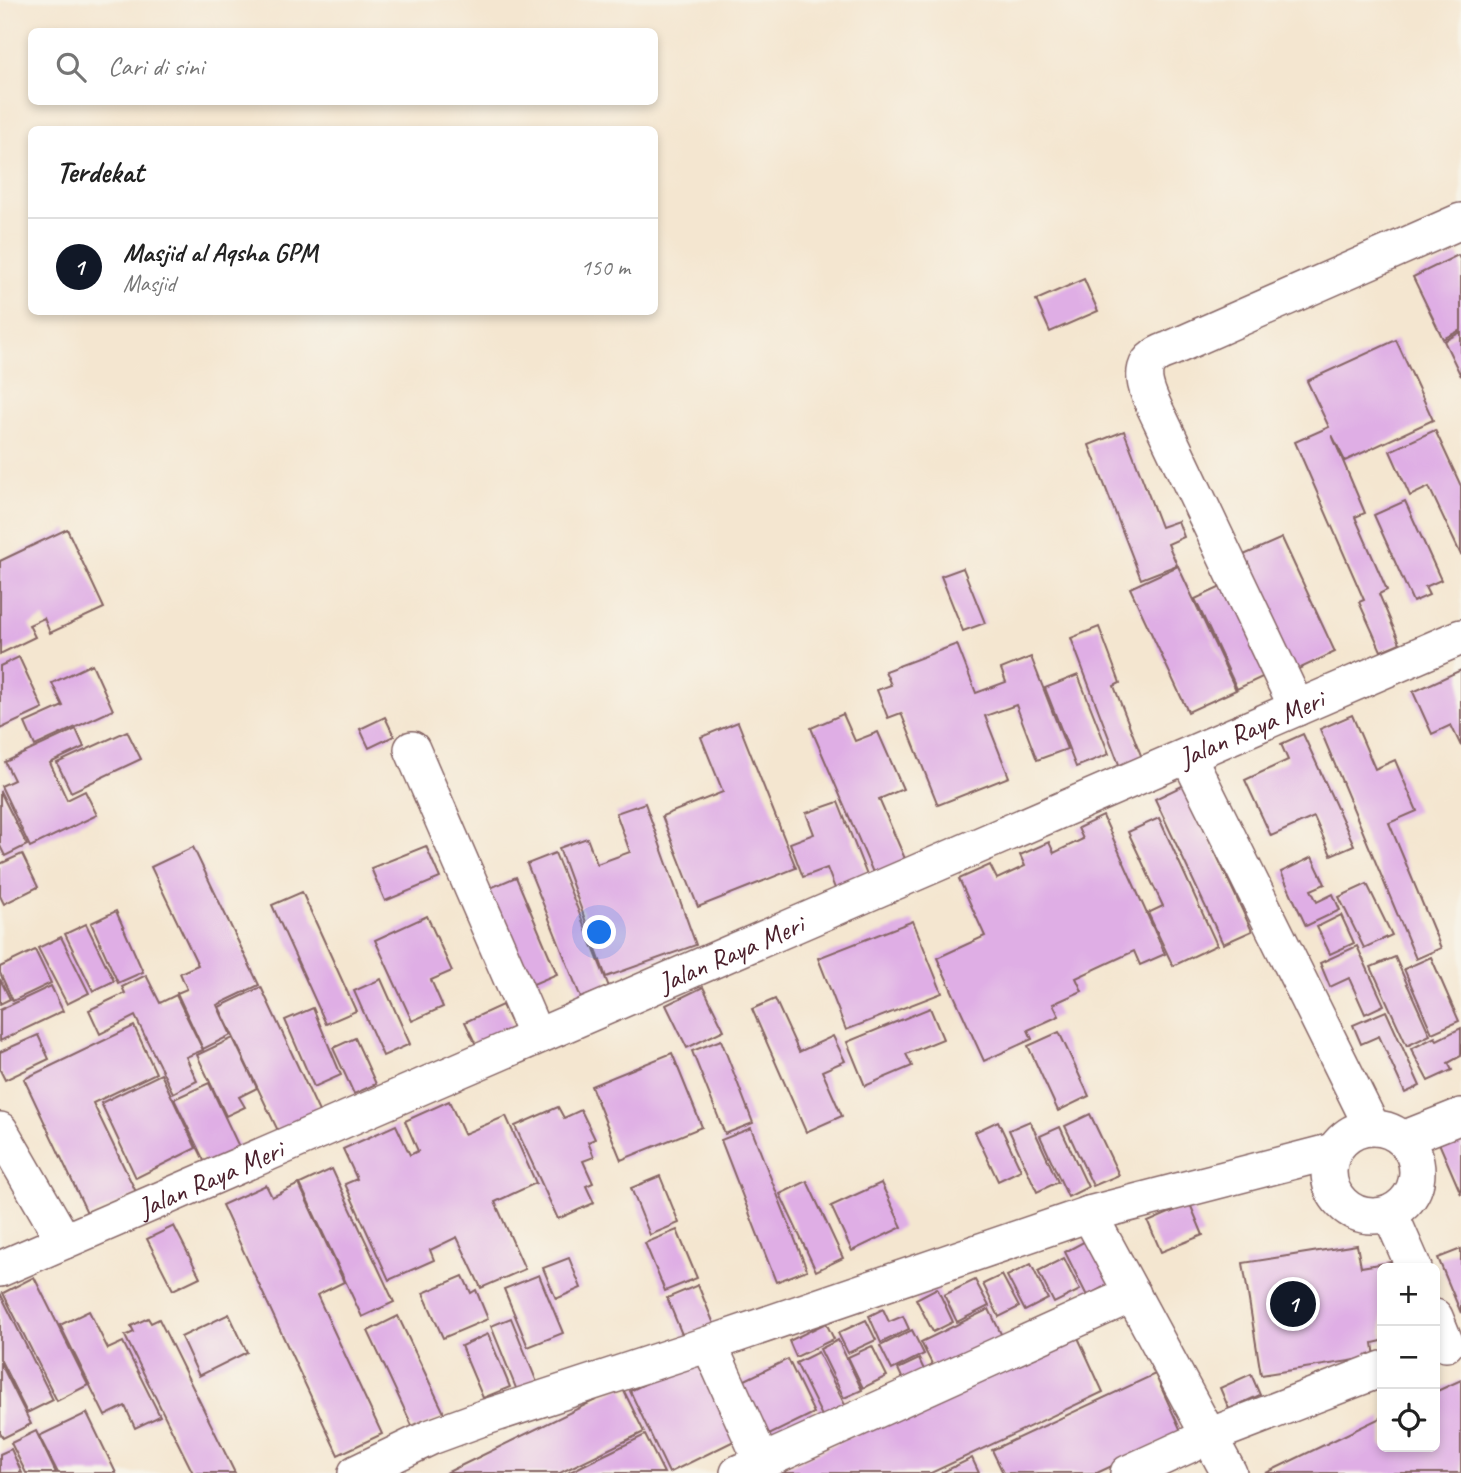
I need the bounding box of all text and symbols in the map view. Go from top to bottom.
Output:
search box [28,28,658,105]
icon: search [52,48,90,86]
text: Cari di sini [108,50,204,83]
text: Terdekat [56,153,144,191]
text: Masjid al Aqsha GPM [123,236,318,269]
text: 1 [74,253,84,282]
text: 150 m [581,253,630,282]
text: Masjid [123,269,176,298]
street label: Jalan Raya Meri [1171,680,1332,776]
street label: Jalan Raya Meri [651,905,812,1001]
your location [582,915,616,949]
street label: Jalan Raya Meri [131,1130,292,1226]
map controls [1377,1263,1440,1452]
button: + [1377,1263,1440,1326]
pin: 1 [1270,1278,1316,1330]
button: − [1377,1326,1440,1389]
button: locate [1377,1389,1440,1452]

